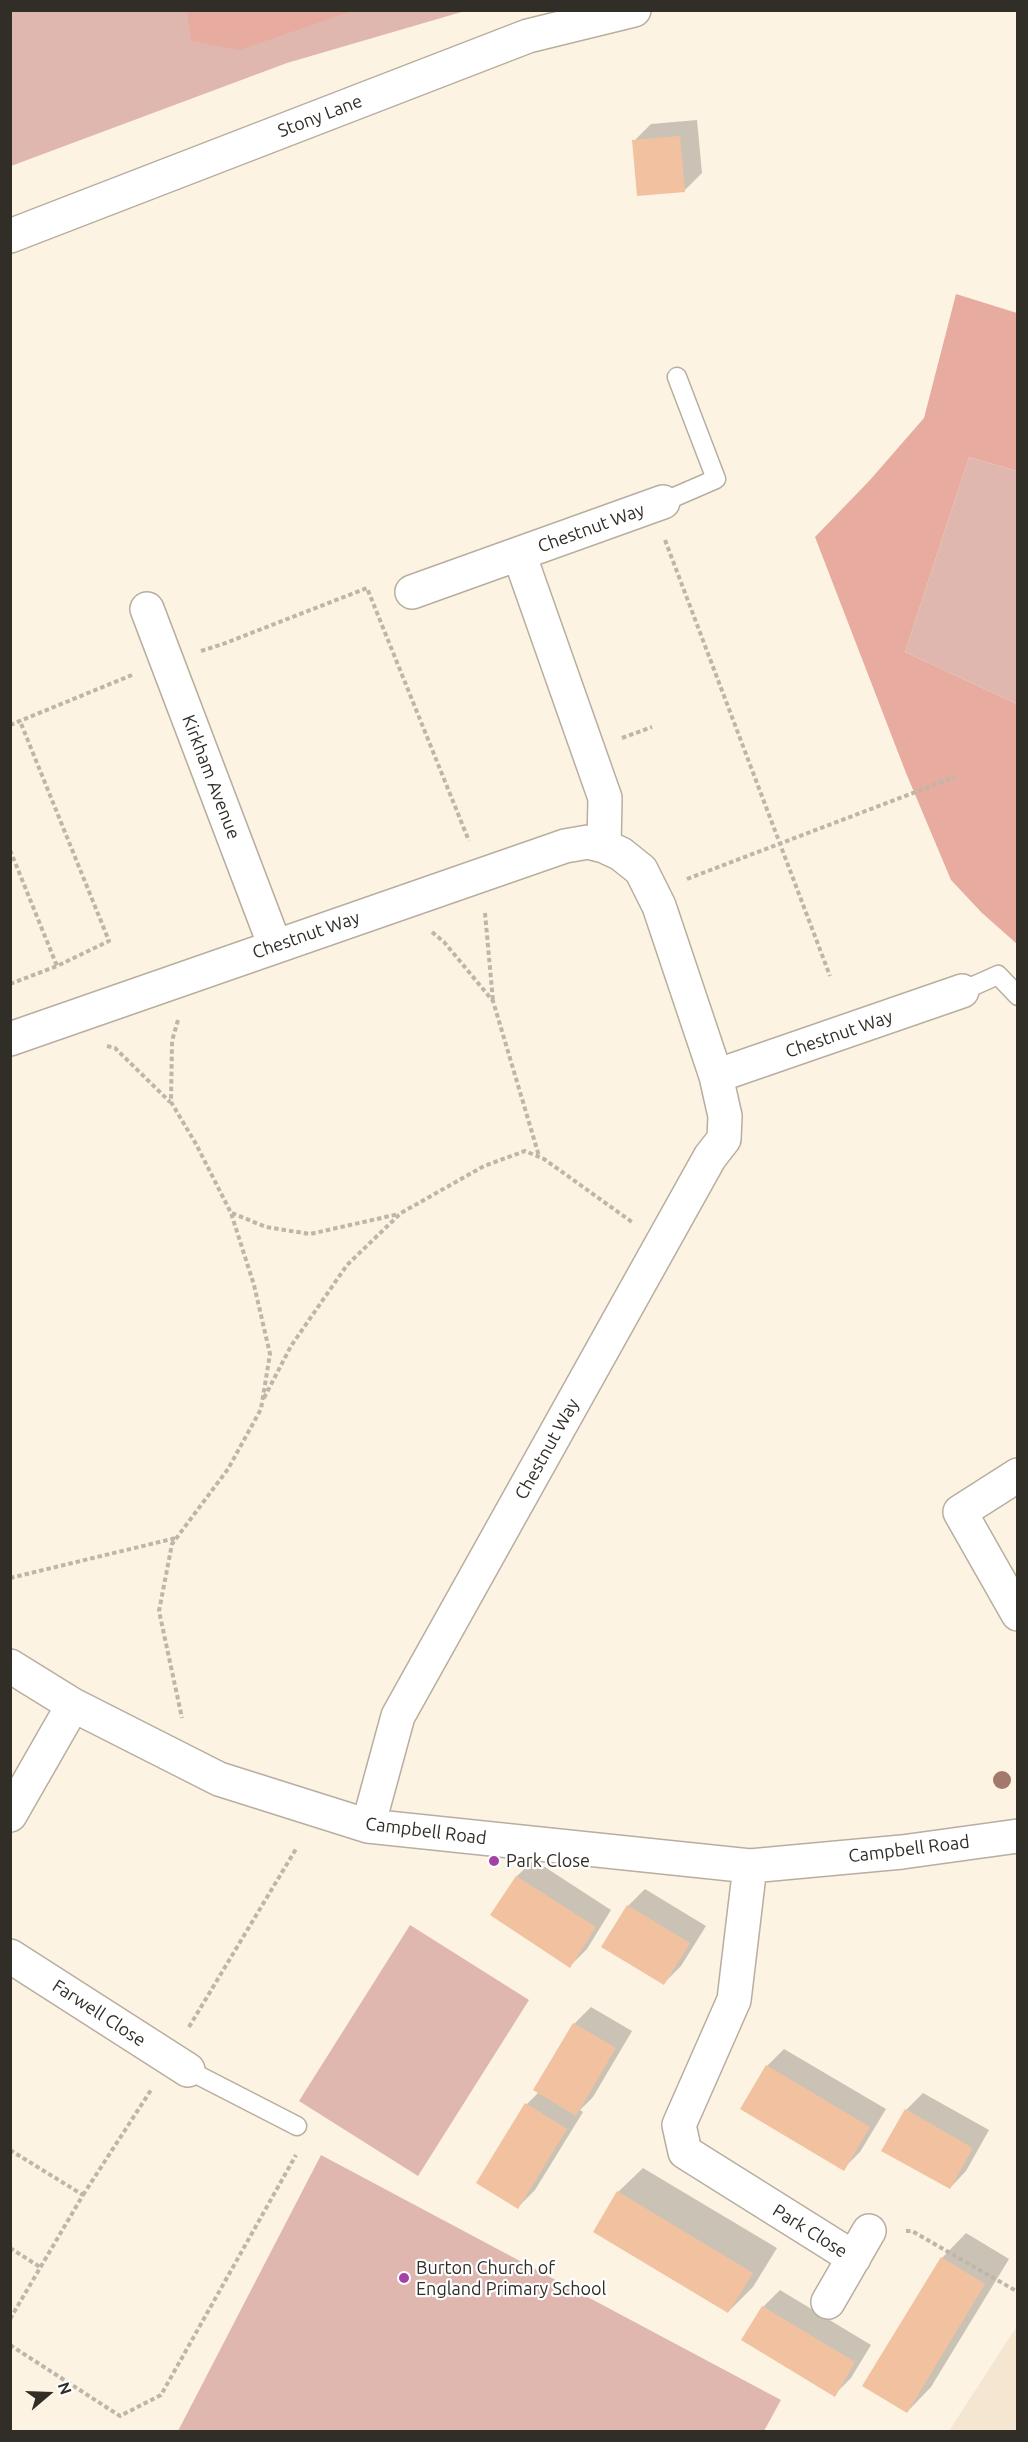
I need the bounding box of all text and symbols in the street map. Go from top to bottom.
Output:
street label: Stony Lane [275,90,365,142]
street label: Chestnut Way [535,499,647,557]
street label: Kirkham Avenue [177,712,245,842]
street label: Chestnut Way [249,907,363,963]
street label: Chestnut Way [782,1006,896,1062]
street label: Chestnut Way [510,1395,584,1503]
street label: Campbell Road [364,1813,488,1849]
street label: Campbell Road [847,1831,971,1867]
place label: Park Close [506,1850,590,1872]
marker: Park Close [487,1854,501,1868]
street label: Farwell Close [48,1975,150,2051]
street label: Park Close [769,2200,851,2262]
place label: Burton Church of England Primary School [416,2257,606,2300]
marker: Burton Church of England Primary School [397,2271,411,2285]
north arrow [18,2364,78,2424]
text: N [55,2380,75,2397]

